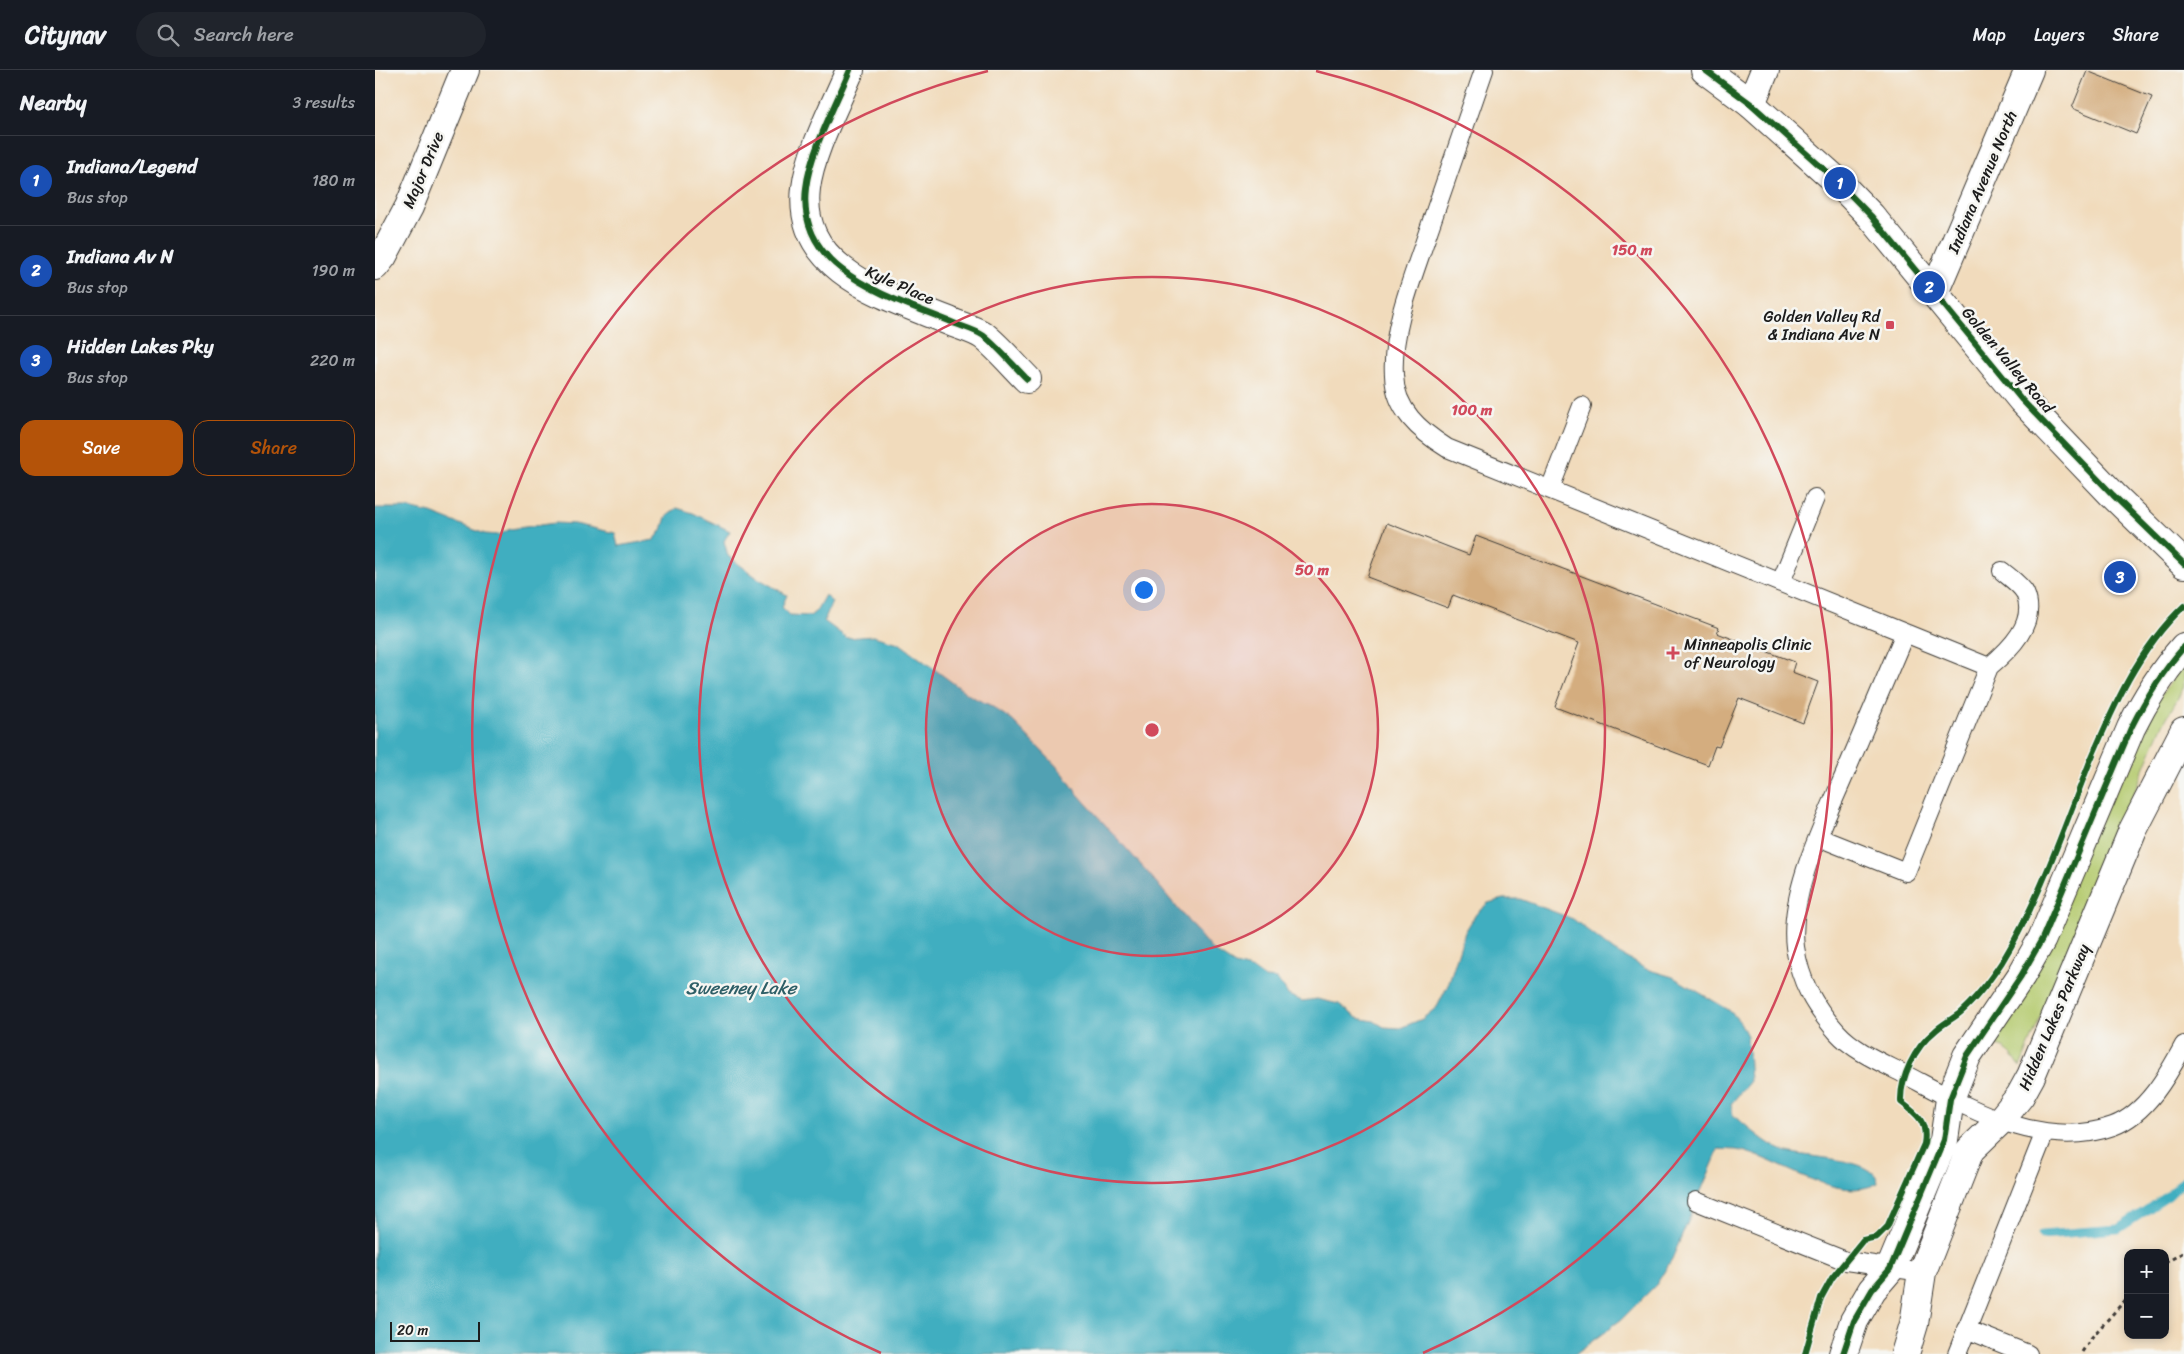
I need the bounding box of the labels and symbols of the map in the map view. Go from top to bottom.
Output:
street label: Indiana Avenue North [1938,106,2025,259]
street label: Major Drive [394,127,452,213]
pin: 1 [1824,164,1856,202]
text: 150 m [1612,237,1653,263]
street label: Kyle Place [861,257,939,313]
pin: 2 [1913,268,1945,306]
street label: Golden Valley Road [1954,300,2063,421]
place label: Golden Valley Rd & Indiana Ave N [1764,302,1882,349]
marker: Golden Valley Rd & Indiana Ave N [1884,319,1896,331]
text: 100 m [1452,397,1493,423]
text: 50 m [1295,557,1330,583]
pin: 3 [2104,558,2136,596]
your location [1131,577,1157,603]
place label: Minneapolis Clinic of Neurology [1684,630,1812,677]
marker: Minneapolis Clinic of Neurology [1666,646,1680,660]
centre of rings [1143,721,1161,739]
street label: Hidden Lakes Parkway [2010,938,2098,1095]
water label: Sweeney Lake [686,972,798,1004]
scale bar [390,1319,480,1342]

